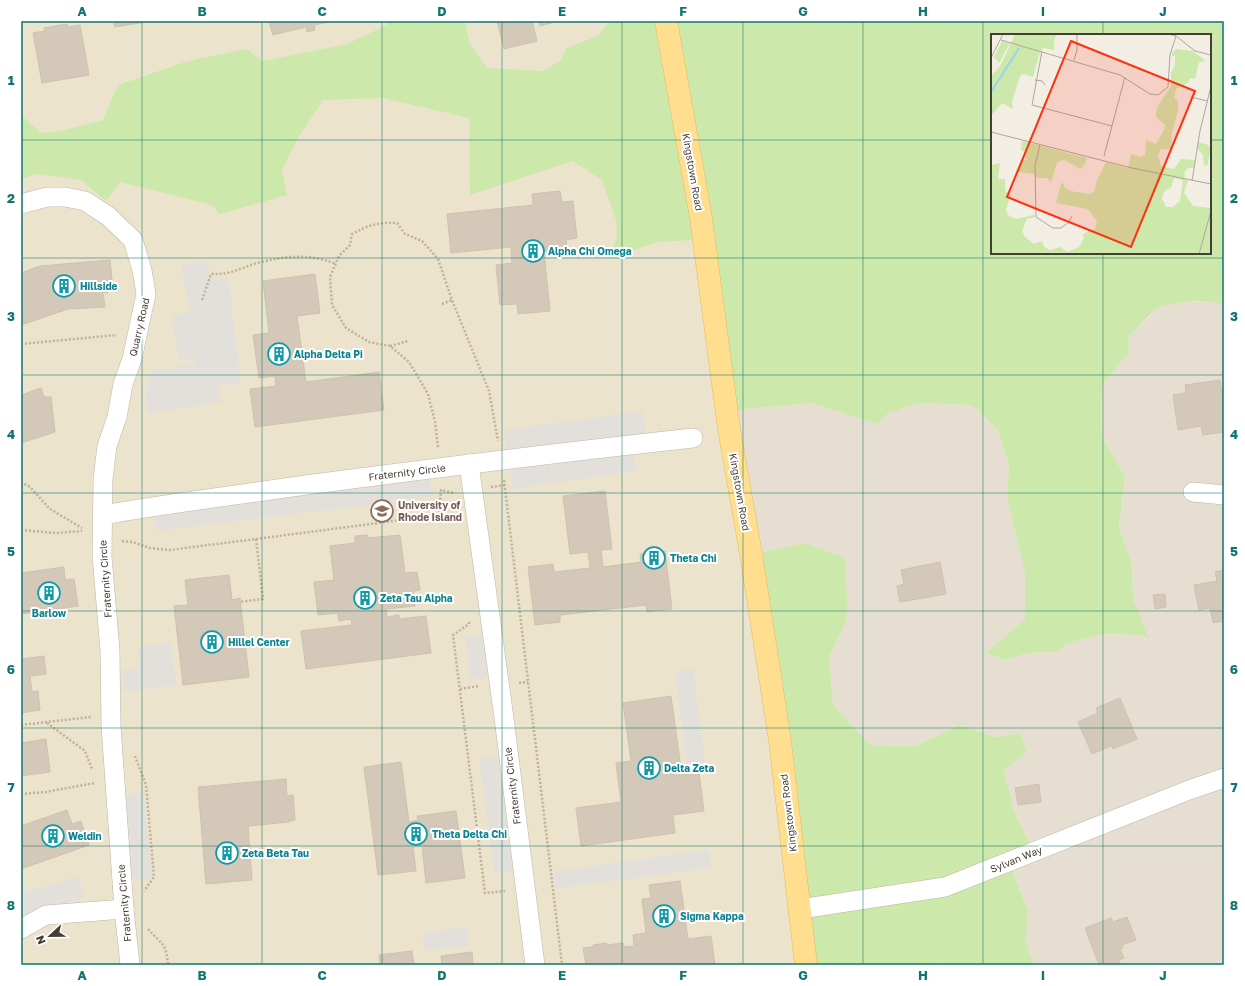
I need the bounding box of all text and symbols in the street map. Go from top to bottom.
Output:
text: A [77,3,87,19]
text: B [197,3,207,19]
text: C [317,3,327,19]
text: D [437,3,447,19]
text: E [558,3,566,19]
text: F [679,3,687,19]
text: G [798,3,808,19]
text: H [918,3,928,19]
text: I [1041,3,1045,19]
text: J [1159,3,1167,19]
inset map [991,34,1211,254]
text: 1 [8,72,15,88]
text: 1 [1231,72,1238,88]
street label: Kingstown Road [680,132,706,212]
text: 2 [7,190,15,206]
text: 2 [1230,190,1238,206]
building icon: Alpha Chi Omega [520,238,546,264]
place label: Alpha Chi Omega [548,245,632,257]
building icon: Hillside [51,273,77,299]
place label: Hillside [80,280,118,292]
street label: Quarry Road [126,297,152,357]
text: 3 [7,308,15,324]
text: 3 [1230,308,1238,324]
building icon: Alpha Delta Pi [266,341,292,367]
place label: Alpha Delta Pi [294,348,363,360]
text: 4 [7,426,15,442]
text: 4 [1230,426,1238,442]
street label: Kingstown Road [727,452,753,532]
street label: Fraternity Circle [368,461,447,483]
school or university icon: University of Rhode Island [369,498,395,524]
place label: University of Rhode Island [398,499,462,523]
street label: Fraternity Circle [96,540,114,618]
text: 5 [7,543,15,559]
text: 5 [1230,543,1238,559]
building icon: Theta Chi [641,545,667,571]
place label: Theta Chi [670,552,717,564]
building icon: Barlow [36,580,62,606]
building icon: Zeta Tau Alpha [352,585,378,611]
place label: Zeta Tau Alpha [380,592,453,604]
place label: Barlow [32,607,67,619]
building icon: Hillel Center [199,629,225,655]
place label: Hillel Center [228,636,290,648]
text: 6 [7,661,15,677]
text: 6 [1230,661,1238,677]
street label: Fraternity Circle [501,746,523,825]
building icon: Delta Zeta [636,755,662,781]
place label: Delta Zeta [664,762,715,774]
street label: Kingstown Road [777,773,799,853]
text: 7 [7,779,15,795]
text: 7 [1230,779,1238,795]
building icon: Theta Delta Chi [403,821,429,847]
building icon: Weldin [40,823,66,849]
place label: Theta Delta Chi [432,828,507,840]
place label: Weldin [68,830,102,842]
building icon: Zeta Beta Tau [214,840,240,866]
street label: Sylvan Way [988,843,1044,875]
place label: Zeta Beta Tau [242,847,309,859]
street label: Fraternity Circle [115,864,133,942]
text: 8 [7,897,15,913]
text: 8 [1230,897,1238,913]
building icon: Sigma Kappa [651,903,677,929]
place label: Sigma Kappa [680,910,744,922]
north arrow [30,916,70,956]
text: N [33,934,48,946]
text: A [77,967,87,983]
text: B [197,967,207,983]
text: C [317,967,327,983]
text: D [437,967,447,983]
text: E [558,967,566,983]
text: F [679,967,687,983]
text: G [798,967,808,983]
text: H [918,967,928,983]
text: I [1041,967,1045,983]
text: J [1159,967,1167,983]

